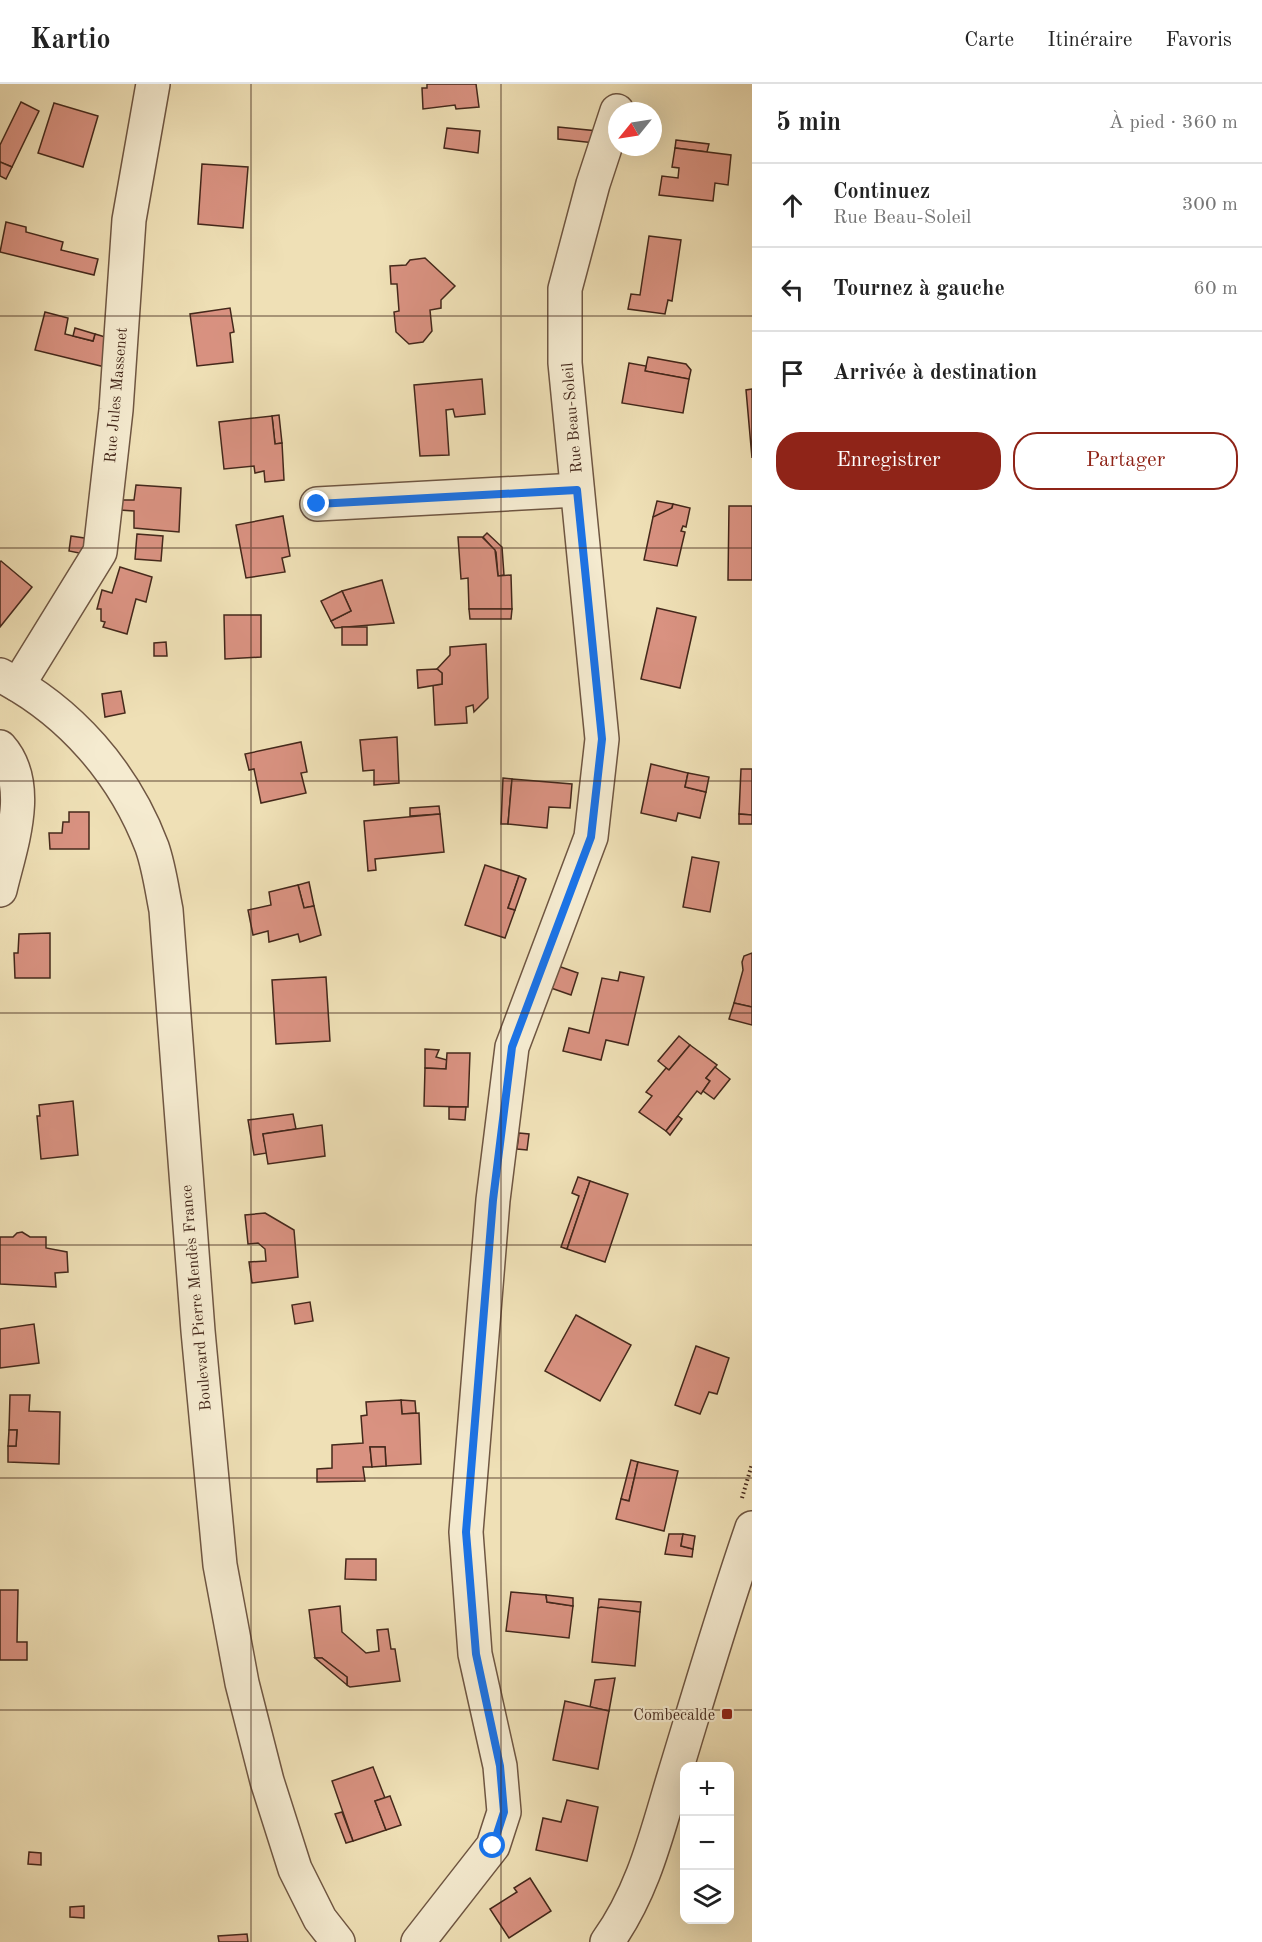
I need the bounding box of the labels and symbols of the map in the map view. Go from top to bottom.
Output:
north arrow [608,102,662,156]
street label: Rue Jules Massenet [103,326,131,464]
street label: Rue Beau-Soleil [560,362,586,474]
route end [303,490,329,516]
street label: Boulevard Pierre Mendès France [179,1184,215,1411]
marker: Combecalde [720,1707,734,1721]
place label: Combecalde [633,1708,715,1724]
route start [479,1832,505,1858]

